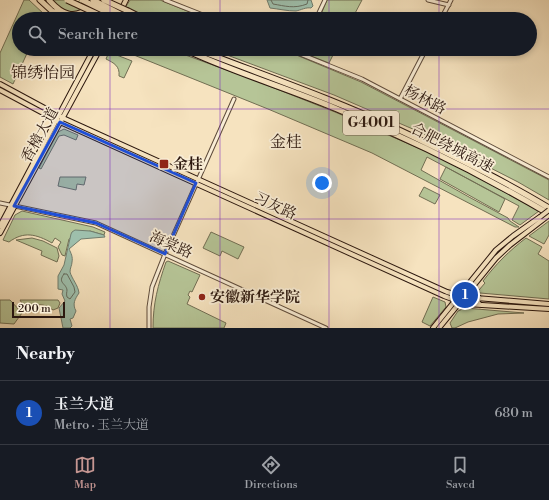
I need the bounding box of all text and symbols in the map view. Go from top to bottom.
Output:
search box [12,12,537,56]
icon: search [26,23,48,45]
text: Search here [58,25,138,44]
district label: 锦绣怡园 [11,63,75,83]
street label: 杨林路 [401,81,449,119]
street label: 香樟大道 [17,104,63,166]
road number: G4001 [343,111,399,135]
street label: 合肥绕城高速 [408,119,496,177]
district label: 金桂 [270,132,302,152]
place label: 金桂 [173,155,203,174]
marker: 金桂 [158,158,170,170]
your location [312,173,332,193]
street label: 习友路 [251,188,299,224]
street label: 海棠路 [147,227,195,263]
pin: 1 [452,280,478,310]
place label: 安徽新华学院 [210,288,300,307]
marker: 安徽新华学院 [197,292,207,302]
scale bar [12,300,65,319]
text: 200 m [18,302,51,316]
text: Nearby [16,343,75,365]
text: 玉兰大道 [54,395,114,414]
text: 1 [26,405,32,421]
text: 680 m [494,405,533,421]
text: Metro · 玉兰大道 [54,417,149,433]
tab: Map [74,454,96,492]
tab: Directions [245,454,298,492]
tab: Saved [446,454,475,492]

